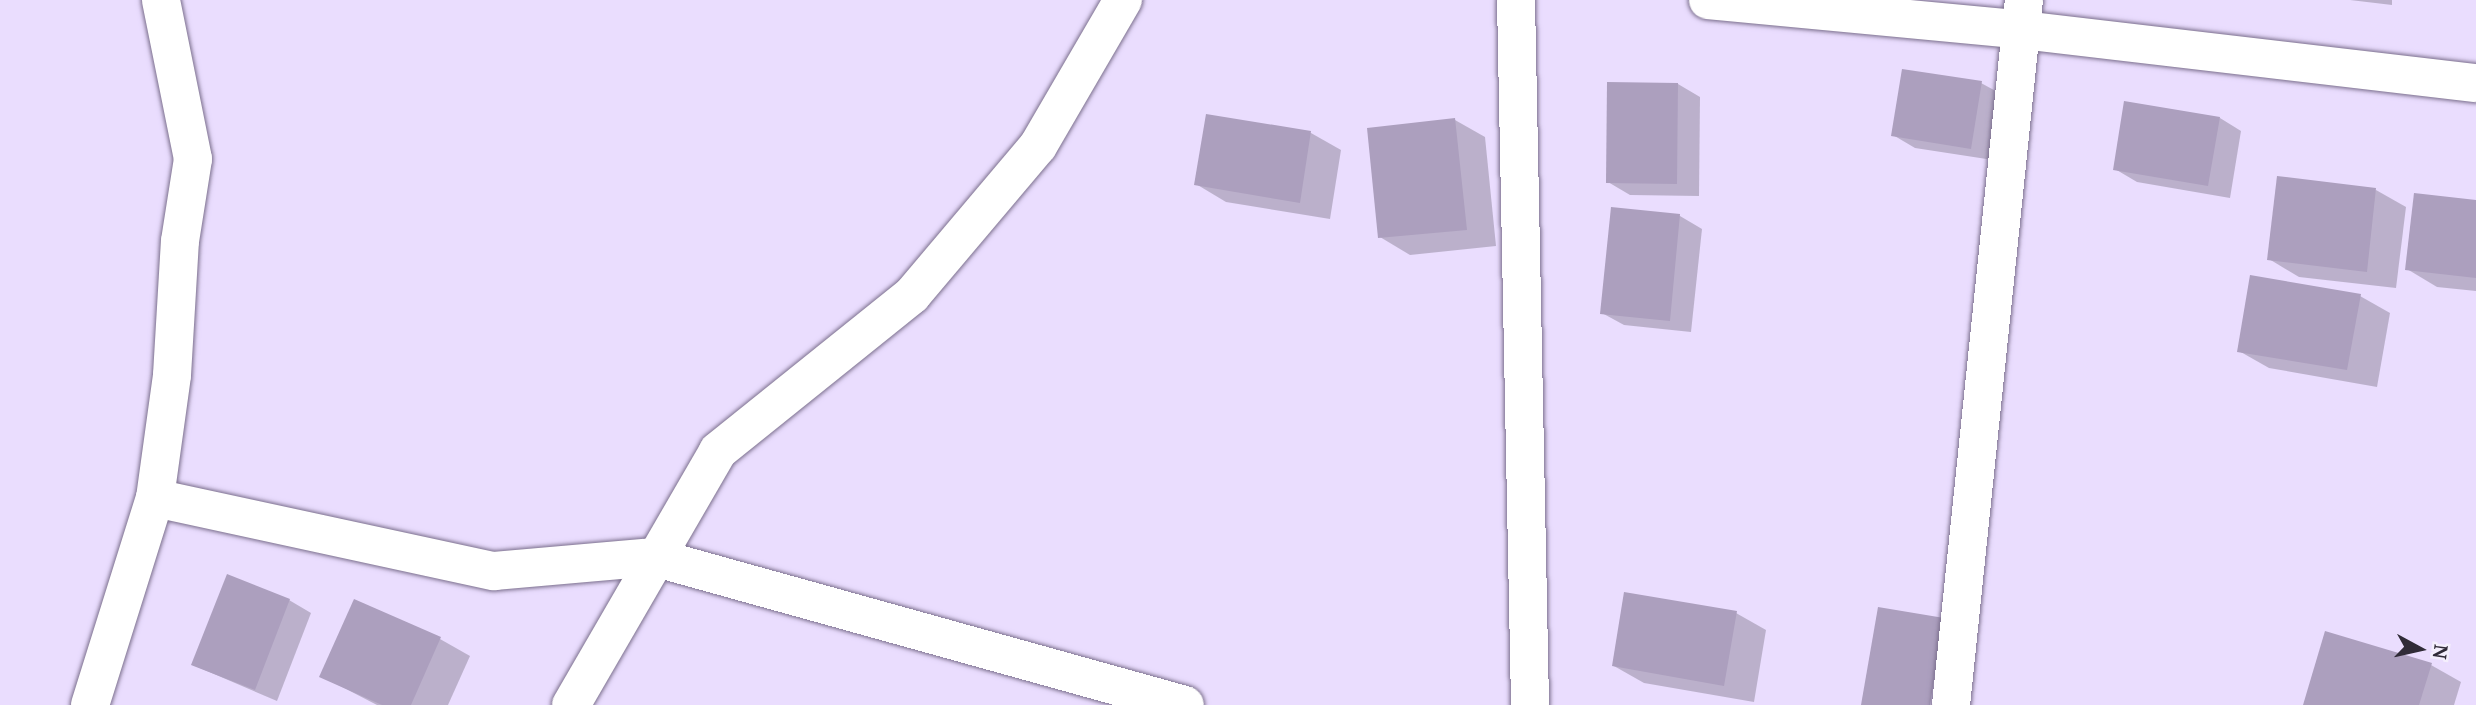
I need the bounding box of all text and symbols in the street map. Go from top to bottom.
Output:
north arrow [2385,614,2455,684]
text: N [2428,643,2455,661]

